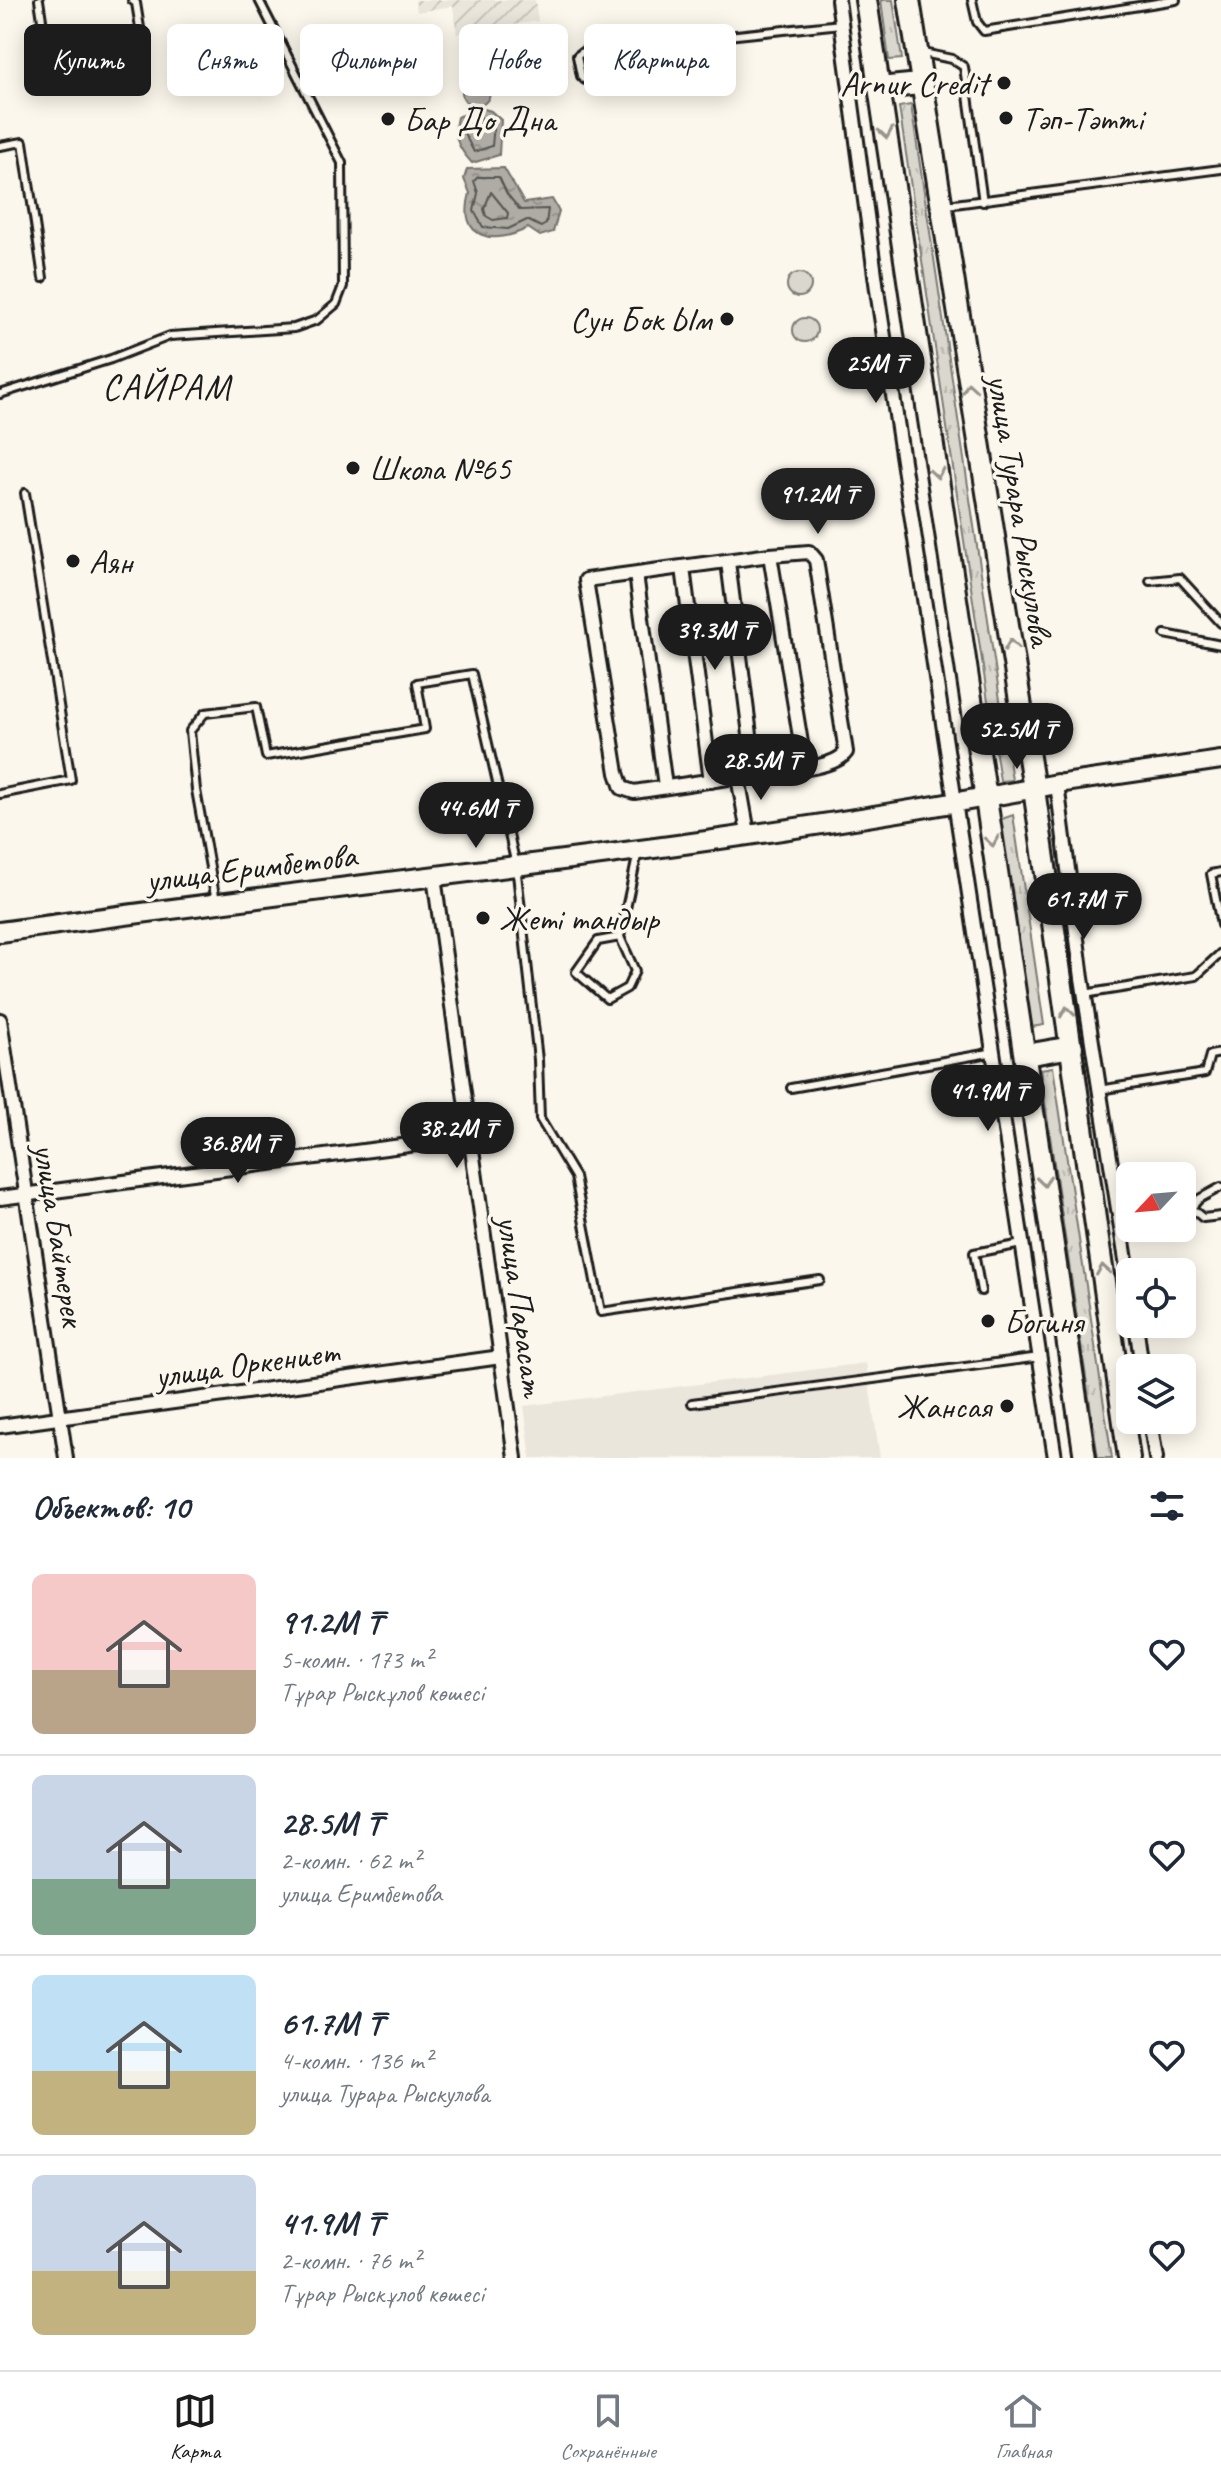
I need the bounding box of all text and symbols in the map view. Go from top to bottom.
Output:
chip: Купить [24,24,151,96]
chip: Снять [167,24,284,96]
chip: Фильтры [300,24,443,96]
chip: Новое [459,24,568,96]
chip: Квартира [584,24,736,96]
place label: Arnur Credit [840,62,993,105]
marker: Arnur Credit [995,74,1013,92]
place label: Тәп-Тәтті [1022,97,1147,140]
place label: Бар До Дна [404,98,558,141]
marker: Тәп-Тәтті [997,109,1015,127]
marker: Бар До Дна [379,110,397,128]
one-way arrow [877,126,894,139]
place label: Сун Бок Ым [570,298,713,341]
marker: Сун Бок Ым [718,310,736,328]
pin: 25M ₸ [820,337,932,405]
text: 25M ₸ [846,346,906,379]
district label: САЙРАМ [102,364,233,410]
street label: улица Турара Рыскулова [978,369,1064,652]
one-way arrow [961,381,978,395]
place label: Школа №65 [369,447,513,490]
marker: Школа №65 [344,459,362,477]
one-way arrow [928,466,945,480]
pin: 91.2M ₸ [744,468,892,536]
text: 91.2M ₸ [779,477,857,510]
place label: Аян [89,540,134,583]
marker: Аян [64,552,82,570]
pin: 39.3M ₸ [641,604,789,672]
text: 39.3M ₸ [676,613,754,646]
one-way arrow [1003,638,1020,651]
pin: 52.5M ₸ [943,703,1091,771]
text: 52.5M ₸ [978,712,1056,745]
pin: 28.5M ₸ [687,734,835,802]
text: 28.5M ₸ [722,743,800,776]
pin: 44.6M ₸ [402,782,550,850]
text: 44.6M ₸ [437,791,515,824]
street label: улица Еримбетова [141,833,361,902]
one-way arrow [983,834,1000,847]
pin: 61.7M ₸ [1010,873,1158,941]
text: 61.7M ₸ [1045,882,1123,915]
place label: Жеті тандыр [499,897,661,940]
marker: Жеті тандыр [474,909,492,927]
one-way arrow [1059,1005,1076,1019]
pin: 41.9M ₸ [914,1065,1062,1133]
text: 41.9M ₸ [949,1074,1027,1107]
pin: 38.2M ₸ [383,1102,531,1170]
text: 38.2M ₸ [418,1111,496,1144]
pin: 36.8M ₸ [164,1117,312,1185]
text: 36.8M ₸ [199,1126,277,1159]
street label: улица Байтерек [24,1139,96,1332]
north arrow [1116,1162,1196,1242]
map controls [1116,1162,1196,1434]
one-way arrow [1035,1174,1052,1187]
street label: улица Парасат [487,1211,556,1401]
button: locate [1116,1258,1196,1338]
one-way arrow [1095,1263,1112,1277]
place label: Богиня [1004,1300,1086,1343]
marker: Богиня [979,1312,997,1330]
street label: улица Оркениет [150,1329,343,1398]
button: layers [1116,1354,1196,1434]
place label: Жансая [897,1385,993,1428]
marker: Жансая [998,1397,1016,1415]
icon: filters [1145,1484,1189,1528]
text: Объектов: 10 [32,1485,190,1528]
text: 91.2M ₸ [280,1600,382,1643]
icon: home [96,1606,192,1702]
icon: heart [1145,1632,1189,1676]
text: 5-комн. · 173 m² [280,1643,432,1676]
text: Тұрар Рыскұлов көшесі [280,1676,484,1709]
text: 28.5M ₸ [280,1801,382,1844]
icon: home [96,1807,192,1903]
icon: heart [1145,1833,1189,1877]
text: 2-комн. · 62 m² [280,1844,420,1877]
text: улица Еримбетова [280,1877,442,1910]
text: 61.7M ₸ [280,2001,383,2044]
icon: home [96,2007,192,2103]
icon: heart [1145,2033,1189,2077]
text: 4-комн. · 136 m² [280,2044,432,2077]
text: улица Турара Рыскулова [280,2077,490,2110]
text: 41.9M ₸ [280,2201,382,2244]
icon: home [96,2207,192,2303]
icon: heart [1145,2233,1189,2277]
text: 2-комн. · 76 m² [280,2244,420,2277]
text: Тұрар Рыскұлов көшесі [280,2277,484,2310]
tab: Карта [170,2389,220,2465]
tab: Сохранённые [560,2389,656,2465]
tab: Главная [996,2389,1051,2465]

